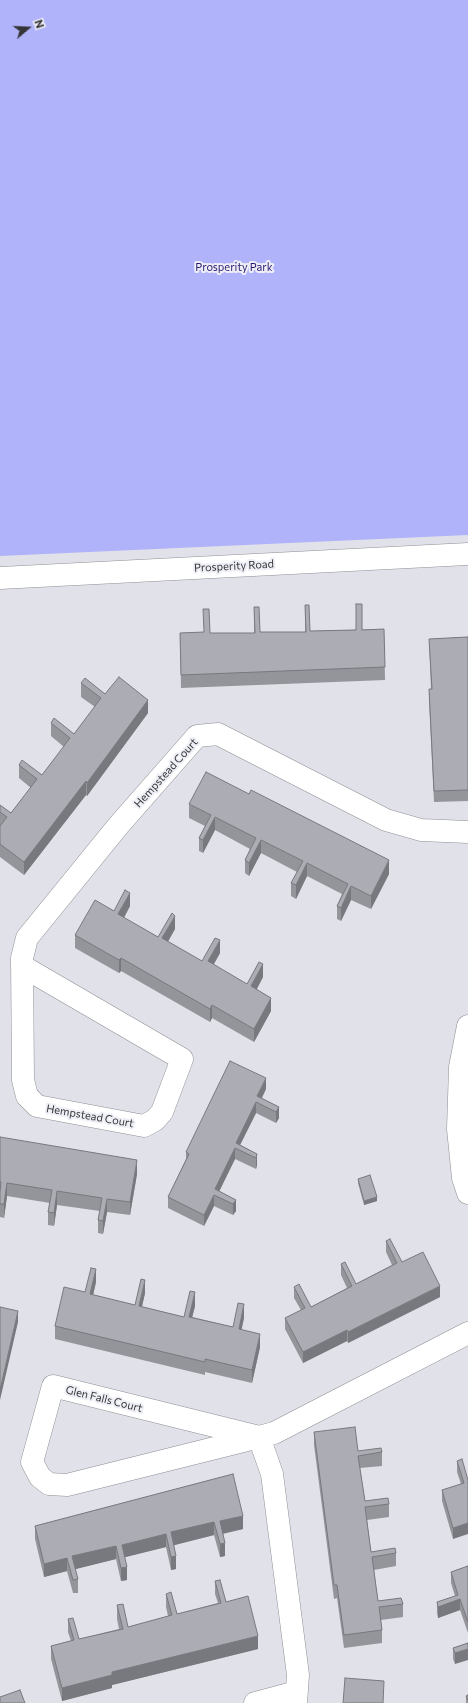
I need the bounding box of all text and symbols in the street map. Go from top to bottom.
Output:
north arrow [8,8,48,48]
text: N [32,18,47,30]
park label: Prosperity Park [195,260,273,274]
street label: Prosperity Road [194,557,274,575]
street label: Hempstead Court [131,736,201,810]
street label: Hempstead Court [45,1102,135,1130]
street label: Glen Falls Court [64,1383,144,1415]

